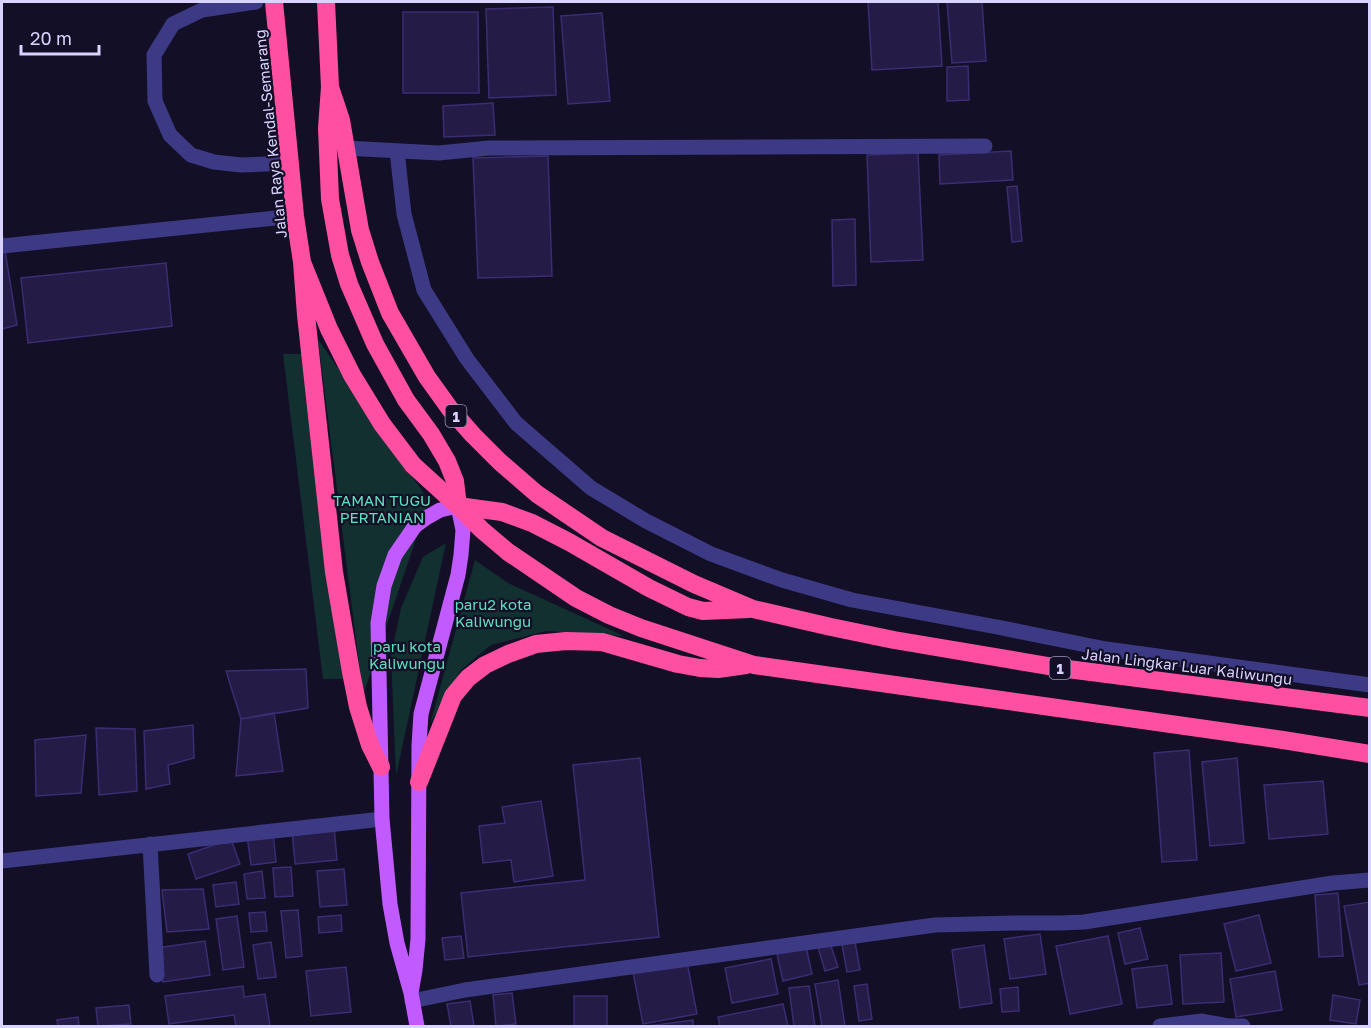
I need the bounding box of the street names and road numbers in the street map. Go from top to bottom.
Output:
street label: Jalan Raya Kendal-Semarang [250,29,290,239]
road number: 1 [446,405,466,427]
street label: Jalan Lingkar Luar Kaliwungu [1081,644,1293,688]
road number: 1 [1050,657,1070,679]

